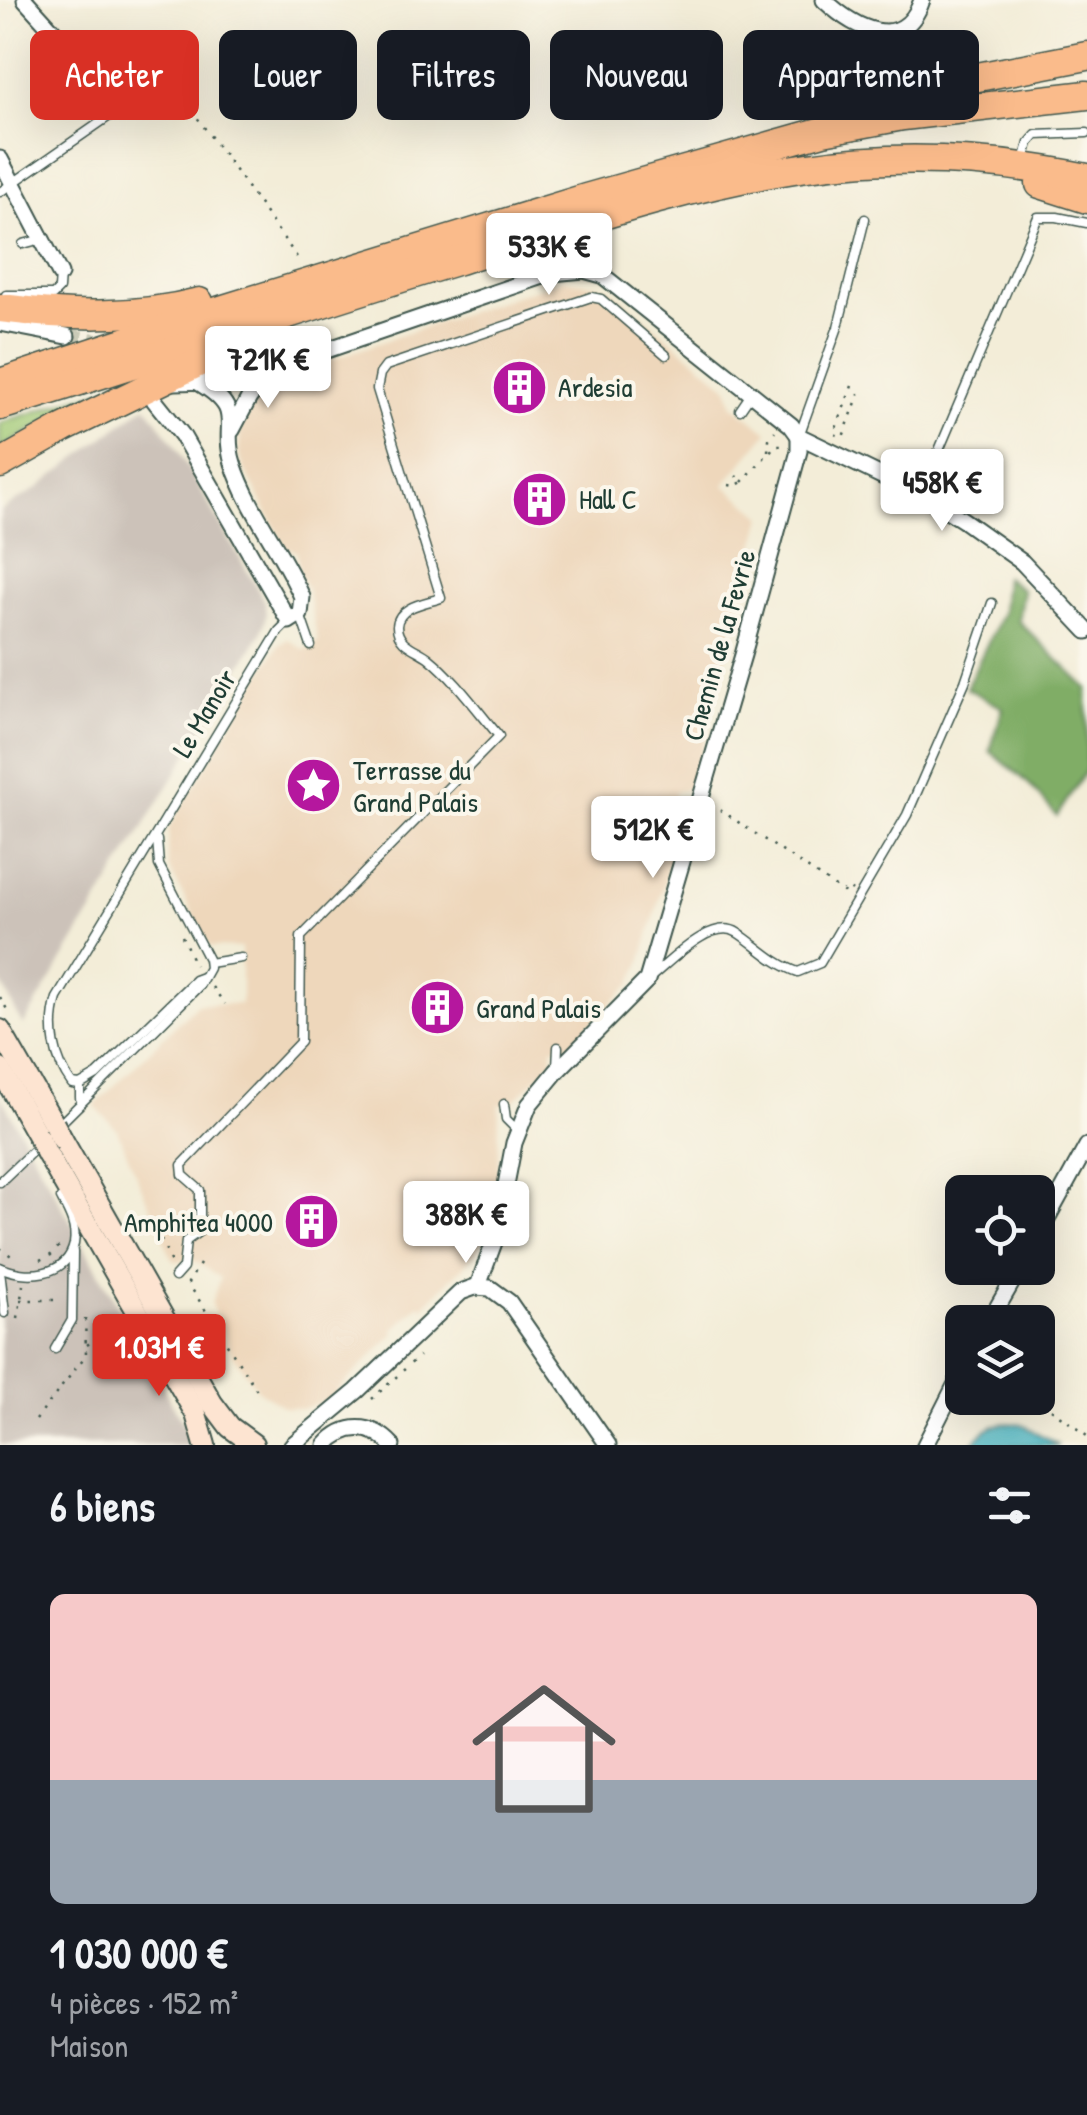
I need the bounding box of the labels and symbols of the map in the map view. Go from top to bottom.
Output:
pin: 533K € [468,213,630,298]
pin: 721K € [187,326,349,411]
building icon: Ardesia [489,357,549,417]
place label: Ardesia [558,368,633,406]
pin: 458K € [861,449,1023,534]
building icon: Hall C [510,469,570,529]
place label: Hall C [579,480,637,518]
street label: Chemin de la Fevrie [674,545,764,745]
street label: Le Manoir [163,662,245,764]
place label: Terrasse du Grand Palais [353,751,478,821]
place icon: Terrasse du Grand Palais [284,756,344,816]
pin: 512K € [572,796,734,881]
building icon: Grand Palais [407,978,467,1038]
place label: Grand Palais [476,989,601,1027]
pin: 388K € [385,1181,547,1266]
building icon: Amphitea 4000 [282,1192,342,1252]
place label: Amphitea 4000 [124,1203,273,1241]
pin: 1.03M € [67,1314,251,1399]

